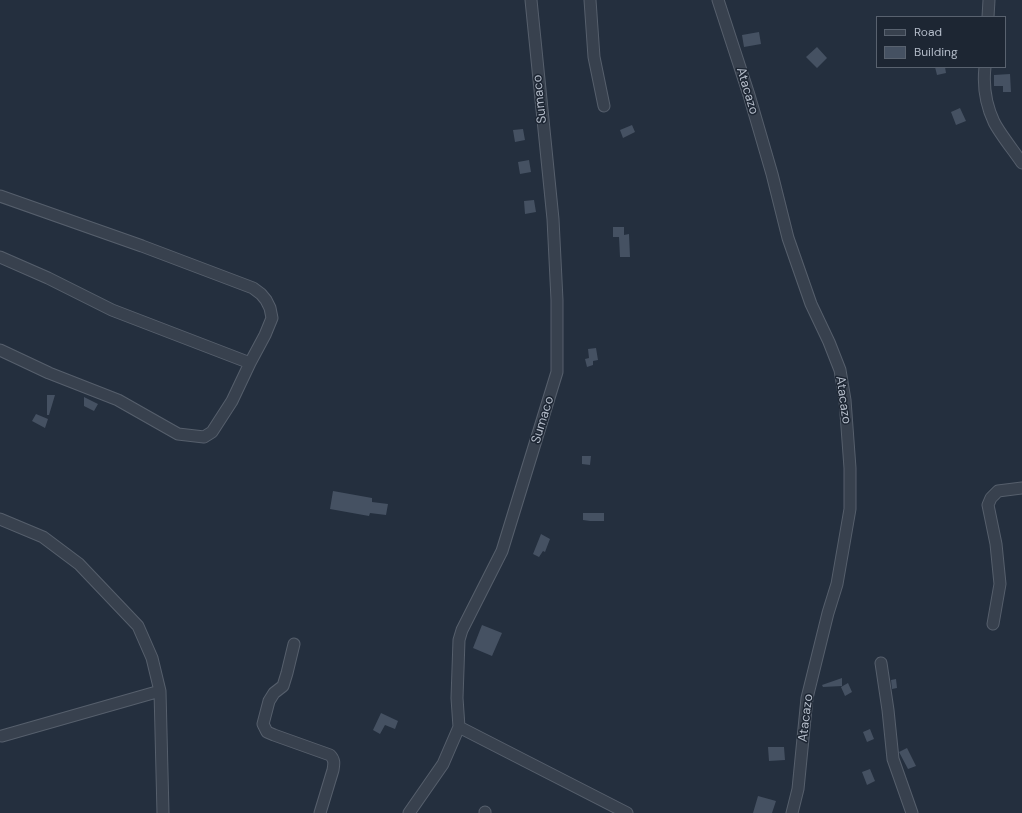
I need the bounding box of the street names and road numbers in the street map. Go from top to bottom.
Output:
street label: Atacazo [732,66,762,116]
street label: Sumaco [530,74,550,124]
street label: Atacazo [832,375,854,425]
street label: Sumaco [528,394,558,446]
street label: Atacazo [795,693,817,743]

